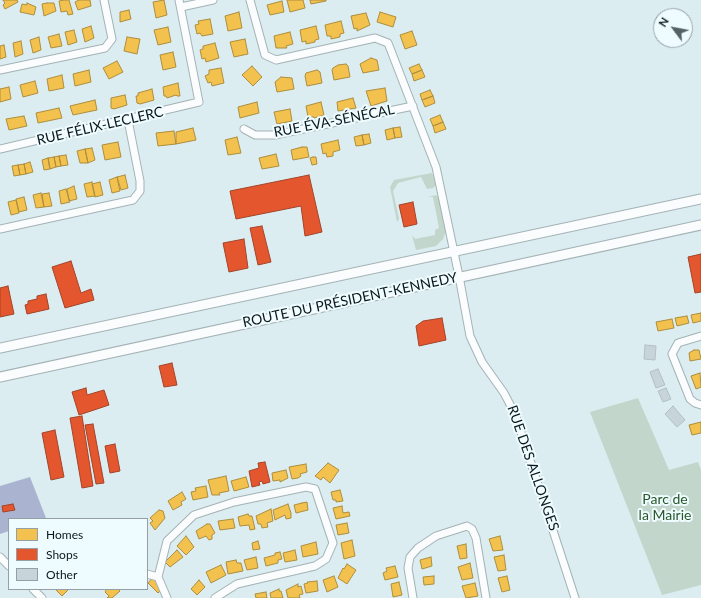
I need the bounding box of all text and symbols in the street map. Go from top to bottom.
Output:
north arrow [653,8,693,48]
text: N [655,15,671,29]
street label: RUE ÉVA-SÉNÉCAL [272,101,396,141]
street label: RUE FÉLIX-LECLERC [35,103,165,149]
street label: ROUTE DU PRÉSIDENT-KENNEDY [241,269,459,331]
street label: RUE DES ALLONGES [504,403,562,533]
park label: Parc de la Mairie [639,491,691,524]
legend [8,518,148,590]
text: Homes [46,527,83,542]
text: Shops [46,547,78,562]
text: Other [46,567,77,582]

